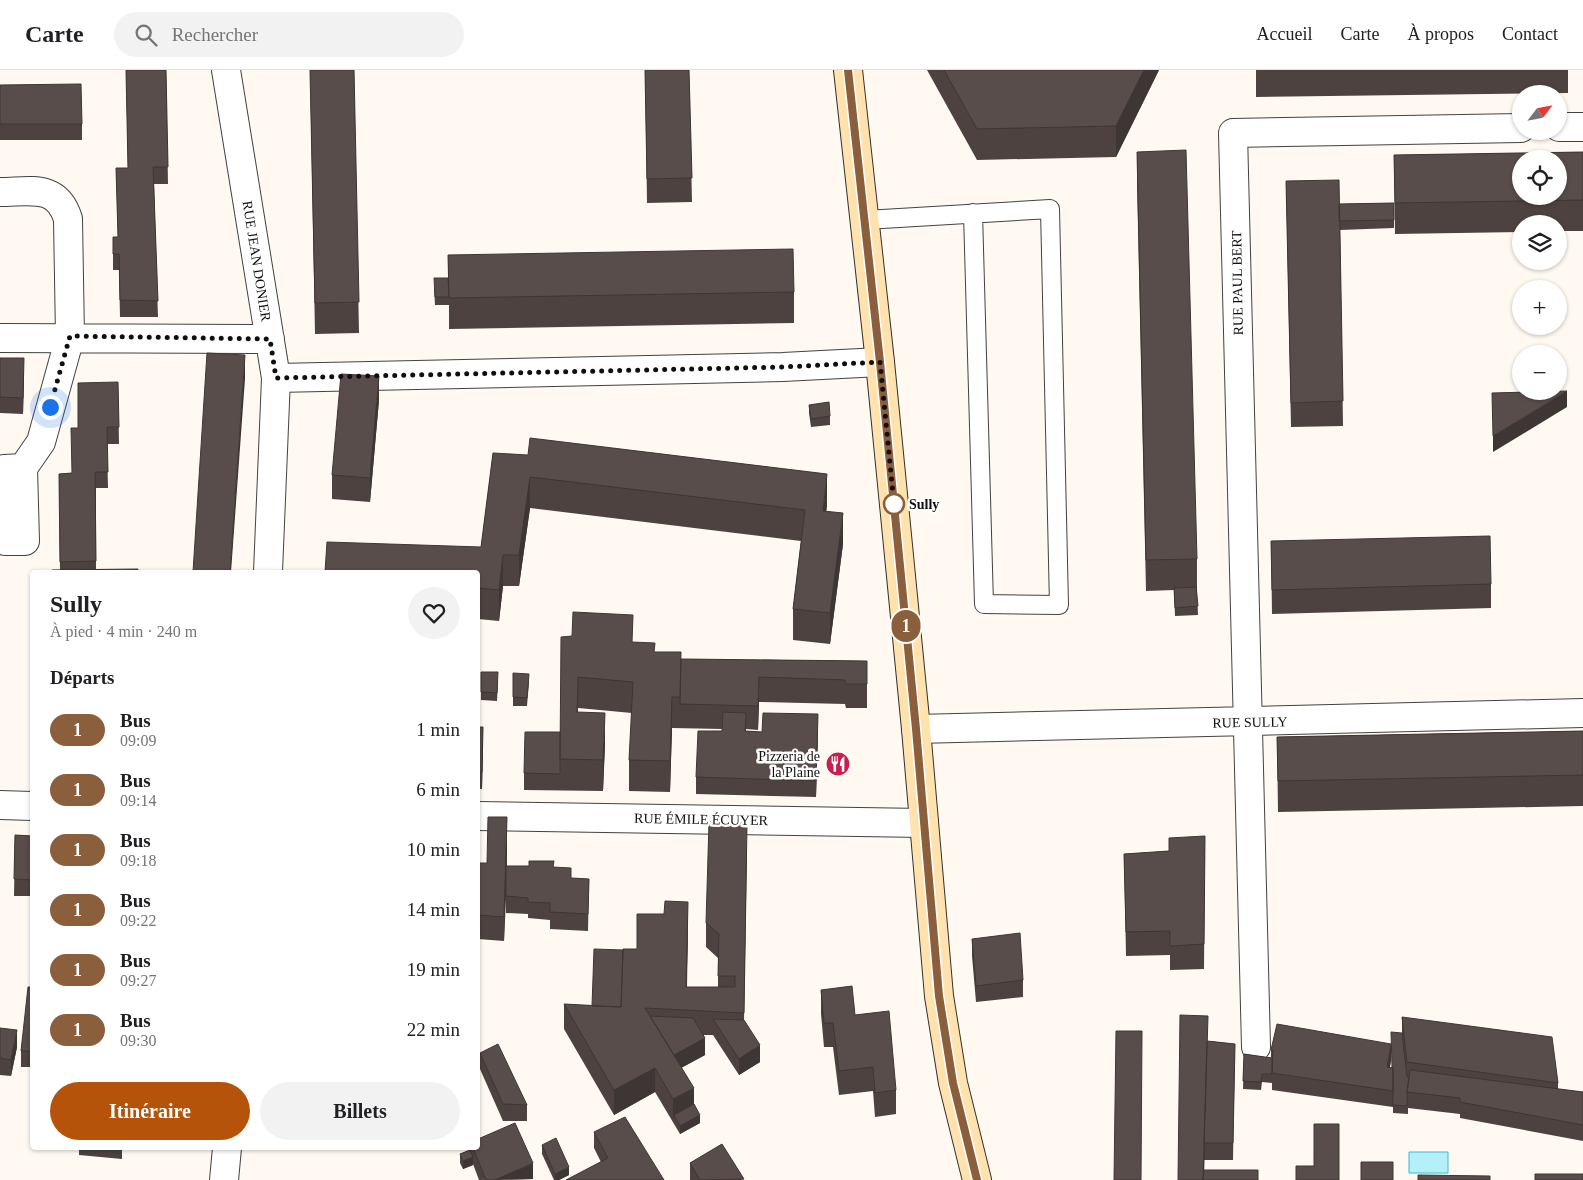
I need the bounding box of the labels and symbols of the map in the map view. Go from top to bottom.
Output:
north arrow [1512,85,1568,140]
street label: RUE JEAN DONIER [240,200,274,323]
street label: RUE PAUL BERT [1229,230,1246,335]
your location [38,395,63,420]
marker: Sully [883,493,905,515]
place label: Sully [909,497,939,512]
line badge: 1 [890,610,922,642]
street label: RUE SULLY [1212,714,1288,731]
place label: Pizzeria de la Plaine [758,749,820,780]
restaurant icon: Pizzeria de la Plaine [825,751,851,777]
street label: RUE ÉMILE ÉCUYER [634,810,769,828]

